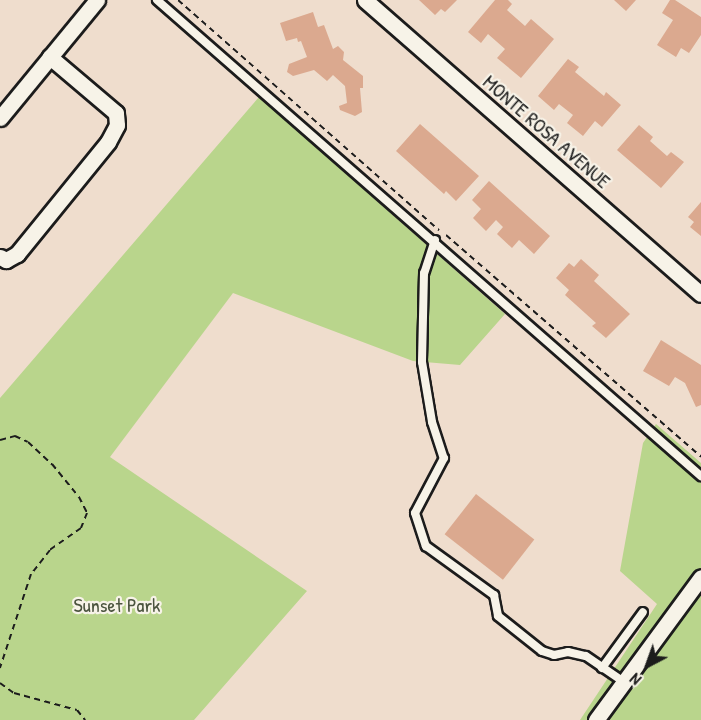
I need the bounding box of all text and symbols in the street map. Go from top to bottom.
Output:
street label: MONTE ROSA AVENUE [479,69,615,193]
park label: Sunset Park [74,592,160,616]
north arrow [617,636,677,696]
text: N [625,668,646,691]

